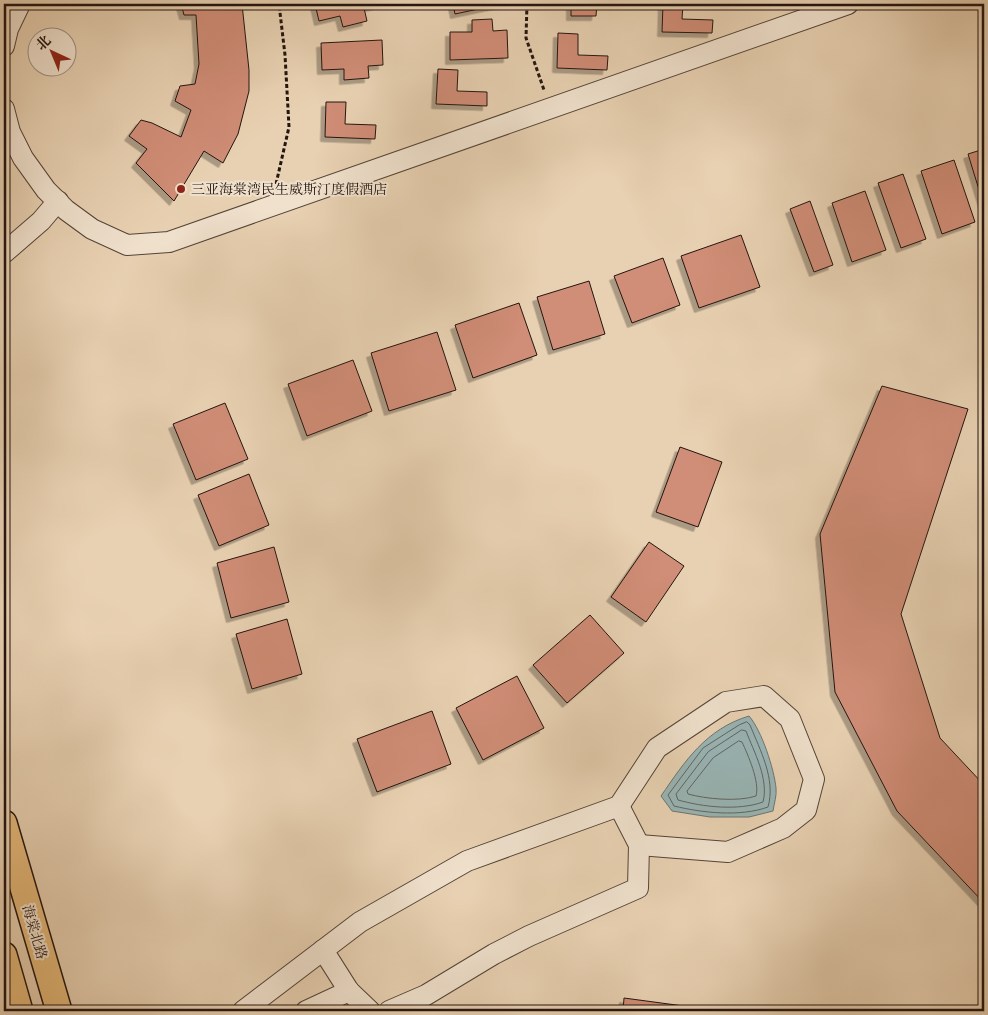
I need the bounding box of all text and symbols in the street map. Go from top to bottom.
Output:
north arrow [28,28,78,78]
text: 北 [32,31,54,54]
place label: 三亚海棠湾民生威斯汀度假酒店 [191,180,387,198]
marker: 三亚海棠湾民生威斯汀度假酒店 [175,183,187,195]
street label: 海棠北路 [19,903,51,961]

